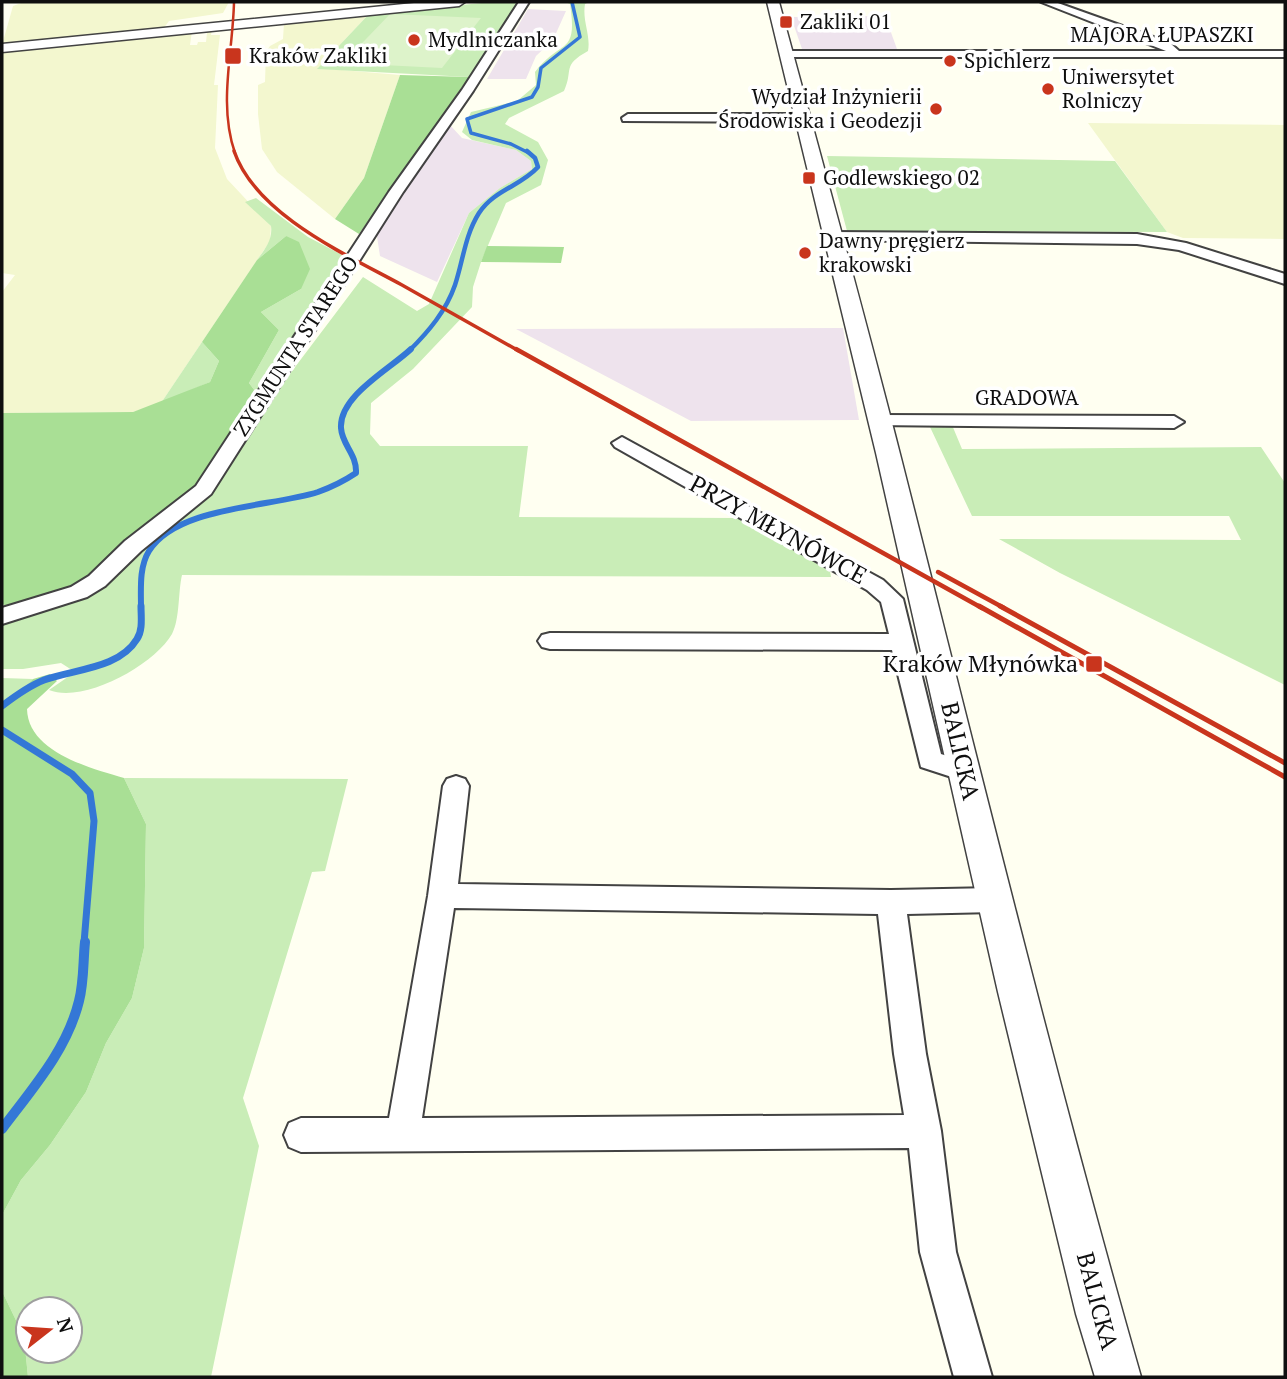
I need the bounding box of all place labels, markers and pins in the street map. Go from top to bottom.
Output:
place label: Zakliki 01 [800,7,892,35]
marker: Zakliki 01 [778,14,794,30]
place label: Mydlniczanka [428,25,558,53]
marker: Mydlniczanka [406,32,422,48]
place label: Kraków Zakliki [249,41,388,69]
marker: Kraków Zakliki [223,46,243,66]
place label: Spichlerz [964,46,1051,74]
marker: Spichlerz [942,53,958,69]
place label: Uniwersytet Rolniczy [1062,62,1175,114]
marker: Uniwersytet Rolniczy [1040,81,1056,97]
place label: Wydział Inżynierii Środowiska i Geodezji [718,82,922,134]
marker: Wydział Inżynierii Środowiska i Geodezji [928,101,944,117]
place label: Godlewskiego 02 [823,163,980,191]
marker: Godlewskiego 02 [801,170,817,186]
place label: Dawny pręgierz krakowski [819,226,965,278]
marker: Dawny pręgierz krakowski [797,245,813,261]
place label: Kraków Młynówka [883,647,1078,679]
marker: Kraków Młynówka [1084,654,1104,674]

